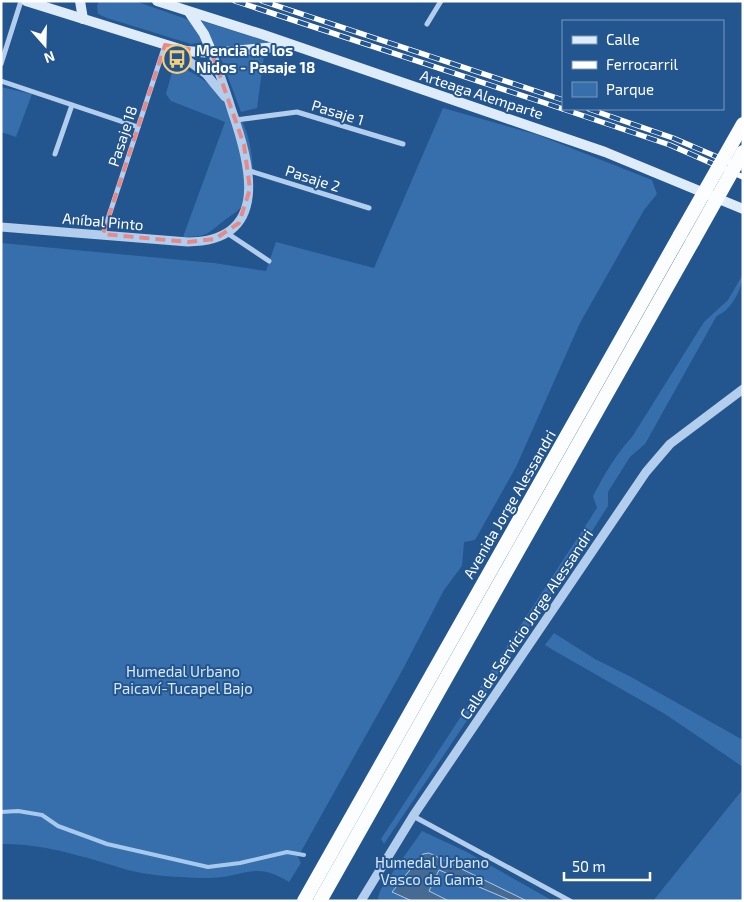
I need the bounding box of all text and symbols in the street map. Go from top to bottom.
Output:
north arrow [20,20,70,70]
legend [562,20,724,110]
text: Calle [606,30,640,48]
place label: Mencia de los Nidos - Pasaje 18 [196,41,315,76]
bus stop icon: Mencia de los Nidos - Pasaje 18 [162,44,192,74]
text: N [42,48,57,67]
text: Ferrocarril [606,55,679,73]
street label: Arteaga Alemparte [418,66,546,122]
text: Parque [606,80,654,98]
street label: Pasaje 1 [309,95,366,129]
street label: Pasaje 18 [104,103,141,169]
street label: Pasaje 2 [283,161,343,196]
street label: Aníbal Pinto [62,208,144,234]
street label: Avenida Jorge Alessandri [459,427,559,581]
street label: Calle de Servicio Jorge Alessandri [456,526,596,722]
park label: Humedal Urbano Paicaví-Tucapel Bajo [113,662,253,698]
scale bar [564,850,650,882]
park label: Humedal Urbano Vasco da Gama [375,853,489,888]
text: 50 m [572,857,606,875]

